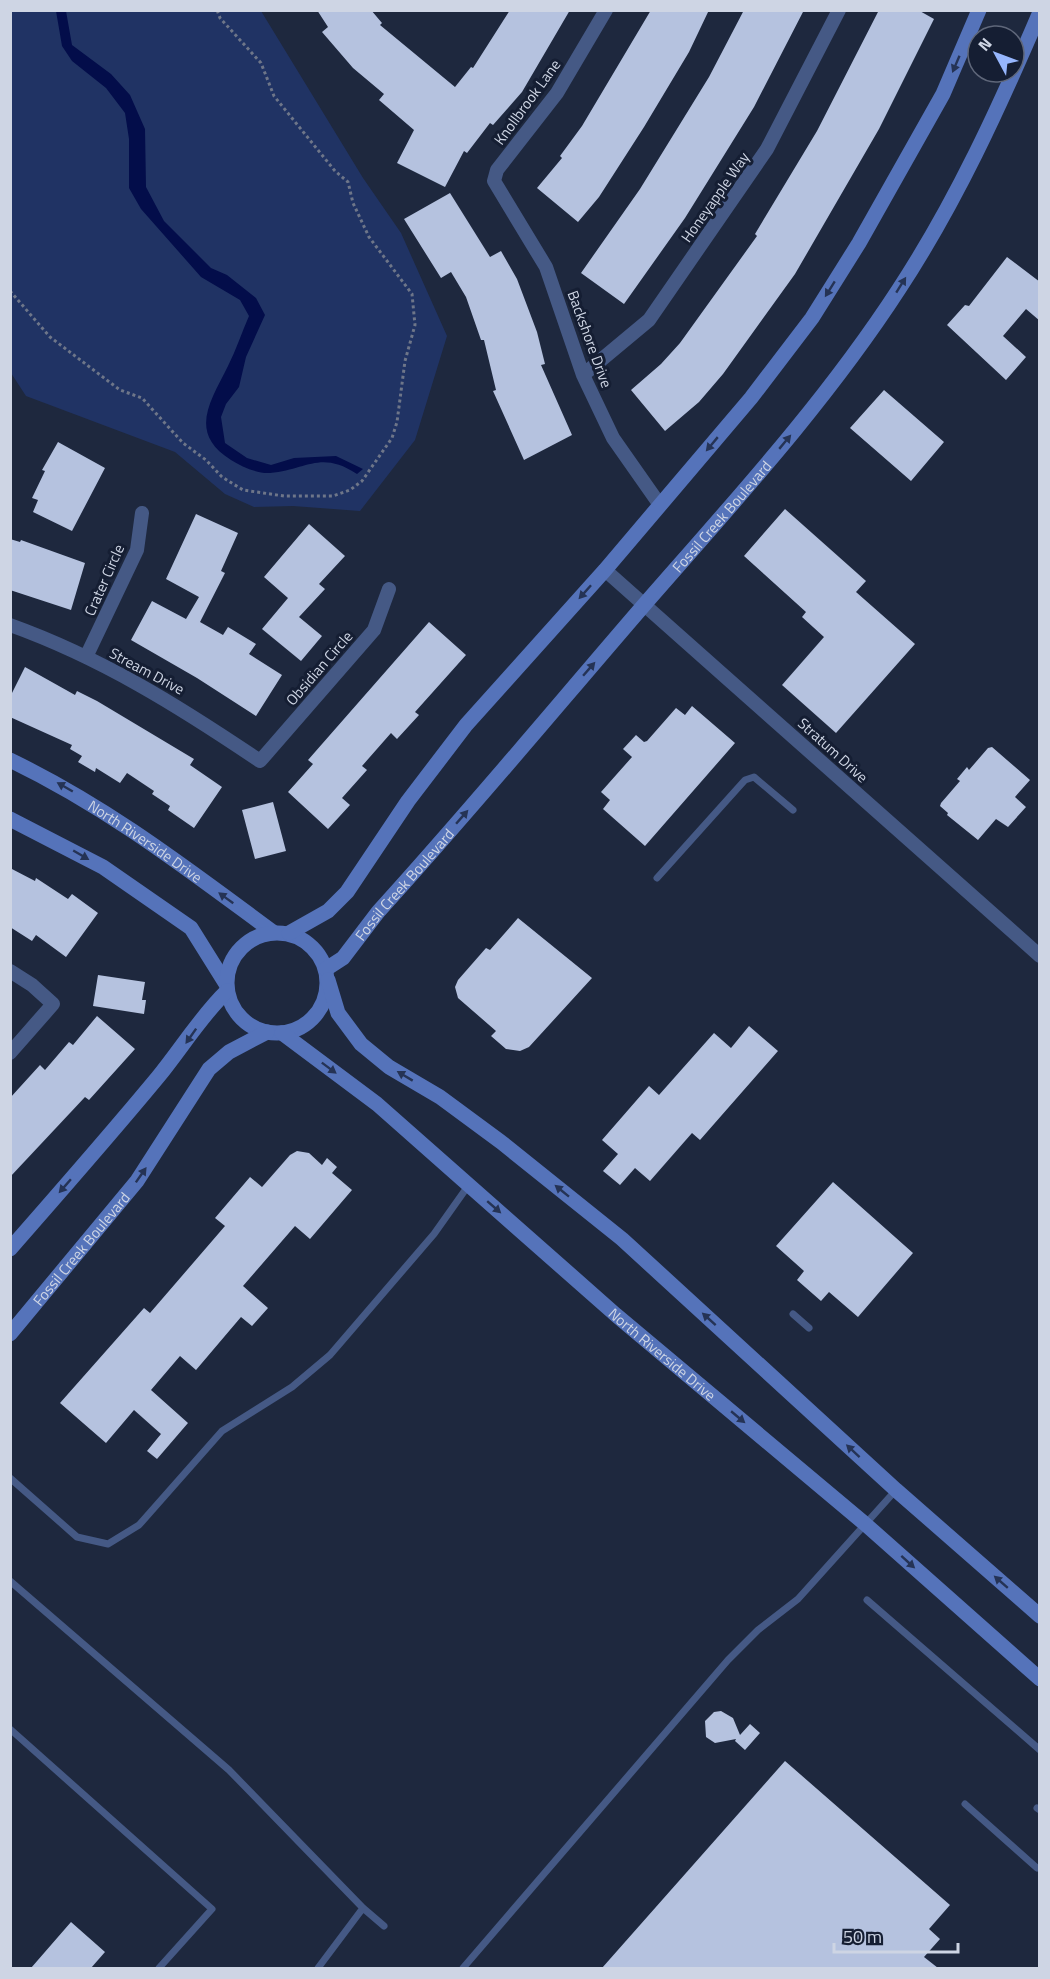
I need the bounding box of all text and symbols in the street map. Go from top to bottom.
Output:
north arrow [966,24,1026,84]
text: N [972,32,997,56]
street label: Knollbrook Lane [488,54,566,150]
one-way arrow [951,56,961,74]
street label: Honeyapple Way [675,147,755,247]
one-way arrow [896,277,907,293]
one-way arrow [825,281,836,298]
street label: Backshore Drive [562,287,618,391]
one-way arrow [779,434,791,449]
one-way arrow [705,436,718,452]
street label: Fossil Creek Boulevard [666,455,777,577]
street label: Crater Circle [78,541,130,619]
one-way arrow [579,584,592,599]
street label: Obsidian Circle [280,626,358,710]
street label: Stream Drive [105,642,189,700]
one-way arrow [583,661,596,677]
street label: Stratum Drive [793,712,873,788]
one-way arrow [57,783,74,793]
street label: North Riverside Drive [84,794,208,888]
one-way arrow [455,810,468,825]
street label: Fossil Creek Boulevard [349,823,459,945]
one-way arrow [73,850,90,860]
one-way arrow [219,892,234,904]
one-way arrow [185,1028,197,1044]
one-way arrow [321,1062,337,1075]
one-way arrow [397,1071,413,1082]
one-way arrow [135,1167,146,1183]
one-way arrow [59,1178,72,1193]
one-way arrow [555,1185,570,1198]
street label: Fossil Creek Boulevard [27,1187,135,1311]
one-way arrow [486,1201,502,1214]
street label: North Riverside Drive [603,1302,721,1406]
one-way arrow [702,1312,717,1326]
one-way arrow [730,1410,746,1423]
one-way arrow [846,1444,860,1458]
one-way arrow [900,1555,915,1568]
one-way arrow [994,1576,1009,1589]
scale bar [834,1916,958,1954]
text: 50 m [843,1923,882,1950]

